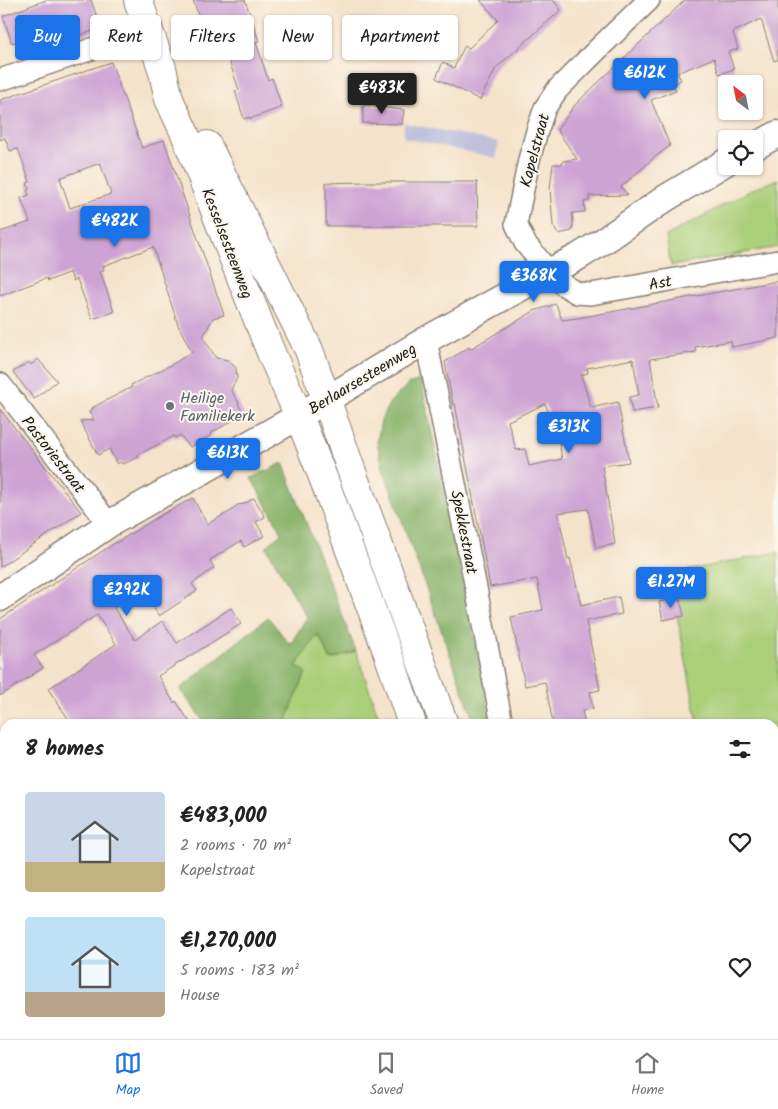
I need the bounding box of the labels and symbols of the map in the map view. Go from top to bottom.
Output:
pin: €612K [610,58,680,100]
pin: €483K [347,72,417,115]
north arrow [718,75,762,120]
street label: Kapelstraat [514,110,557,190]
street label: Kesselsesteenweg [194,184,259,303]
pin: €482K [80,206,150,248]
pin: €368K [499,260,569,303]
street label: Ast [647,269,674,298]
street label: Berlaarsesteenweg [304,337,422,422]
place label: Heilige Familiekerk [180,386,255,429]
marker: Heilige Familiekerk [164,400,176,412]
street label: Pastoriestraat [15,411,92,500]
pin: €313K [534,412,604,454]
pin: €613K [193,438,263,480]
street label: Spekkestraat [443,488,484,577]
pin: €1.27M [630,566,712,609]
pin: €292K [92,574,162,617]

